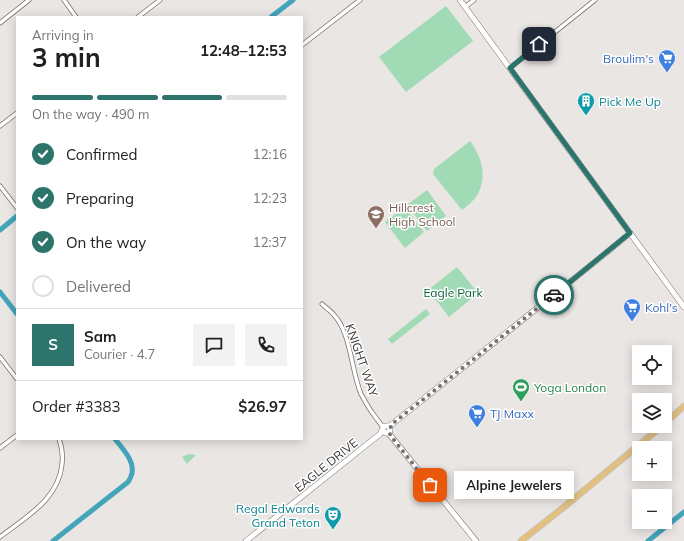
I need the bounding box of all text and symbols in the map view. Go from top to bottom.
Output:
text: Arriving in [32,27,94,43]
pin [522,27,556,61]
icon: home [528,33,550,55]
text: 3 min [32,41,101,74]
text: 12:48–12:53 [200,41,287,60]
supermarket icon: Broulim's [657,48,677,73]
place label: Broulim's [603,51,654,66]
building icon: Pick Me Up [576,91,596,116]
place label: Pick Me Up [599,94,661,109]
text: On the way · 490 m [32,106,149,122]
icon: check [32,143,54,165]
text: Confirmed [66,145,137,164]
text: 12:16 [253,146,287,162]
icon: check [32,187,54,209]
text: Preparing [66,189,134,208]
text: 12:23 [253,190,287,206]
place label: Hillcrest High School [389,200,455,229]
school or university icon: Hillcrest High School [366,204,386,229]
icon: check [32,231,54,253]
text: On the way [66,233,146,252]
text: 12:37 [253,234,287,250]
courier [534,275,574,315]
text: Delivered [66,277,131,296]
icon: car [543,284,565,306]
park label: Eagle Park [423,285,483,300]
supermarket icon: Kohl's [622,297,642,322]
place label: Kohl's [645,300,678,315]
street label: KNIGHT WAY [343,322,382,399]
button: chat [193,324,235,366]
button: phone [245,324,287,366]
text: Sam [84,327,116,346]
text: S [48,335,58,354]
map controls [632,345,672,529]
button: locate [632,345,672,385]
text: Courier · 4.7 [84,346,155,362]
sports icon: Yoga London [511,377,531,402]
place label: Yoga London [533,380,606,395]
button: layers [632,393,672,433]
text: Order #3383 [32,397,120,416]
text: $26.97 [238,397,287,416]
supermarket icon: TJ Maxx [467,403,487,428]
place label: TJ Maxx [490,406,535,421]
street label: EAGLE DRIVE [291,435,361,495]
button: + [632,441,672,481]
pin [413,468,447,502]
callout: Alpine Jewelers [454,471,574,499]
icon: bag [419,474,441,496]
text: Alpine Jewelers [466,477,562,493]
button: − [632,489,672,529]
place label: Regal Edwards Grand Teton [236,501,320,530]
theatre icon: Regal Edwards Grand Teton [323,505,343,530]

